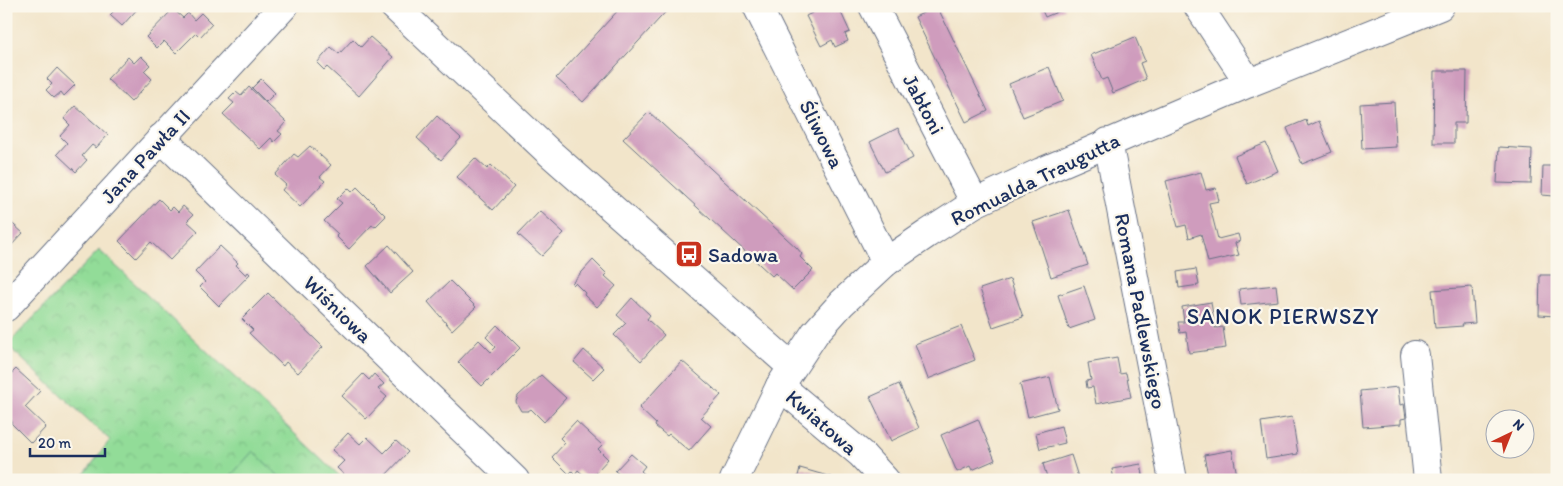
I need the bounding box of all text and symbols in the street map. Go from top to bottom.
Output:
street label: Jabłoni [898,69,950,139]
street label: Śliwowa [794,96,850,172]
street label: Jana Pawła II [95,104,195,208]
street label: Romualda Traugutta [947,127,1123,231]
street label: Romana Padlewskiego [1110,211,1172,411]
bus stop icon: Sadowa [674,239,704,269]
place label: Sadowa [708,242,778,267]
street label: Wiśniowa [298,270,378,348]
district label: SANOK PIERWSZY [1187,303,1379,330]
street label: Kwiatowa [781,384,863,460]
north arrow [1486,408,1536,458]
text: N [1509,415,1528,434]
scale bar [30,426,105,458]
text: 20 m [38,434,72,452]

